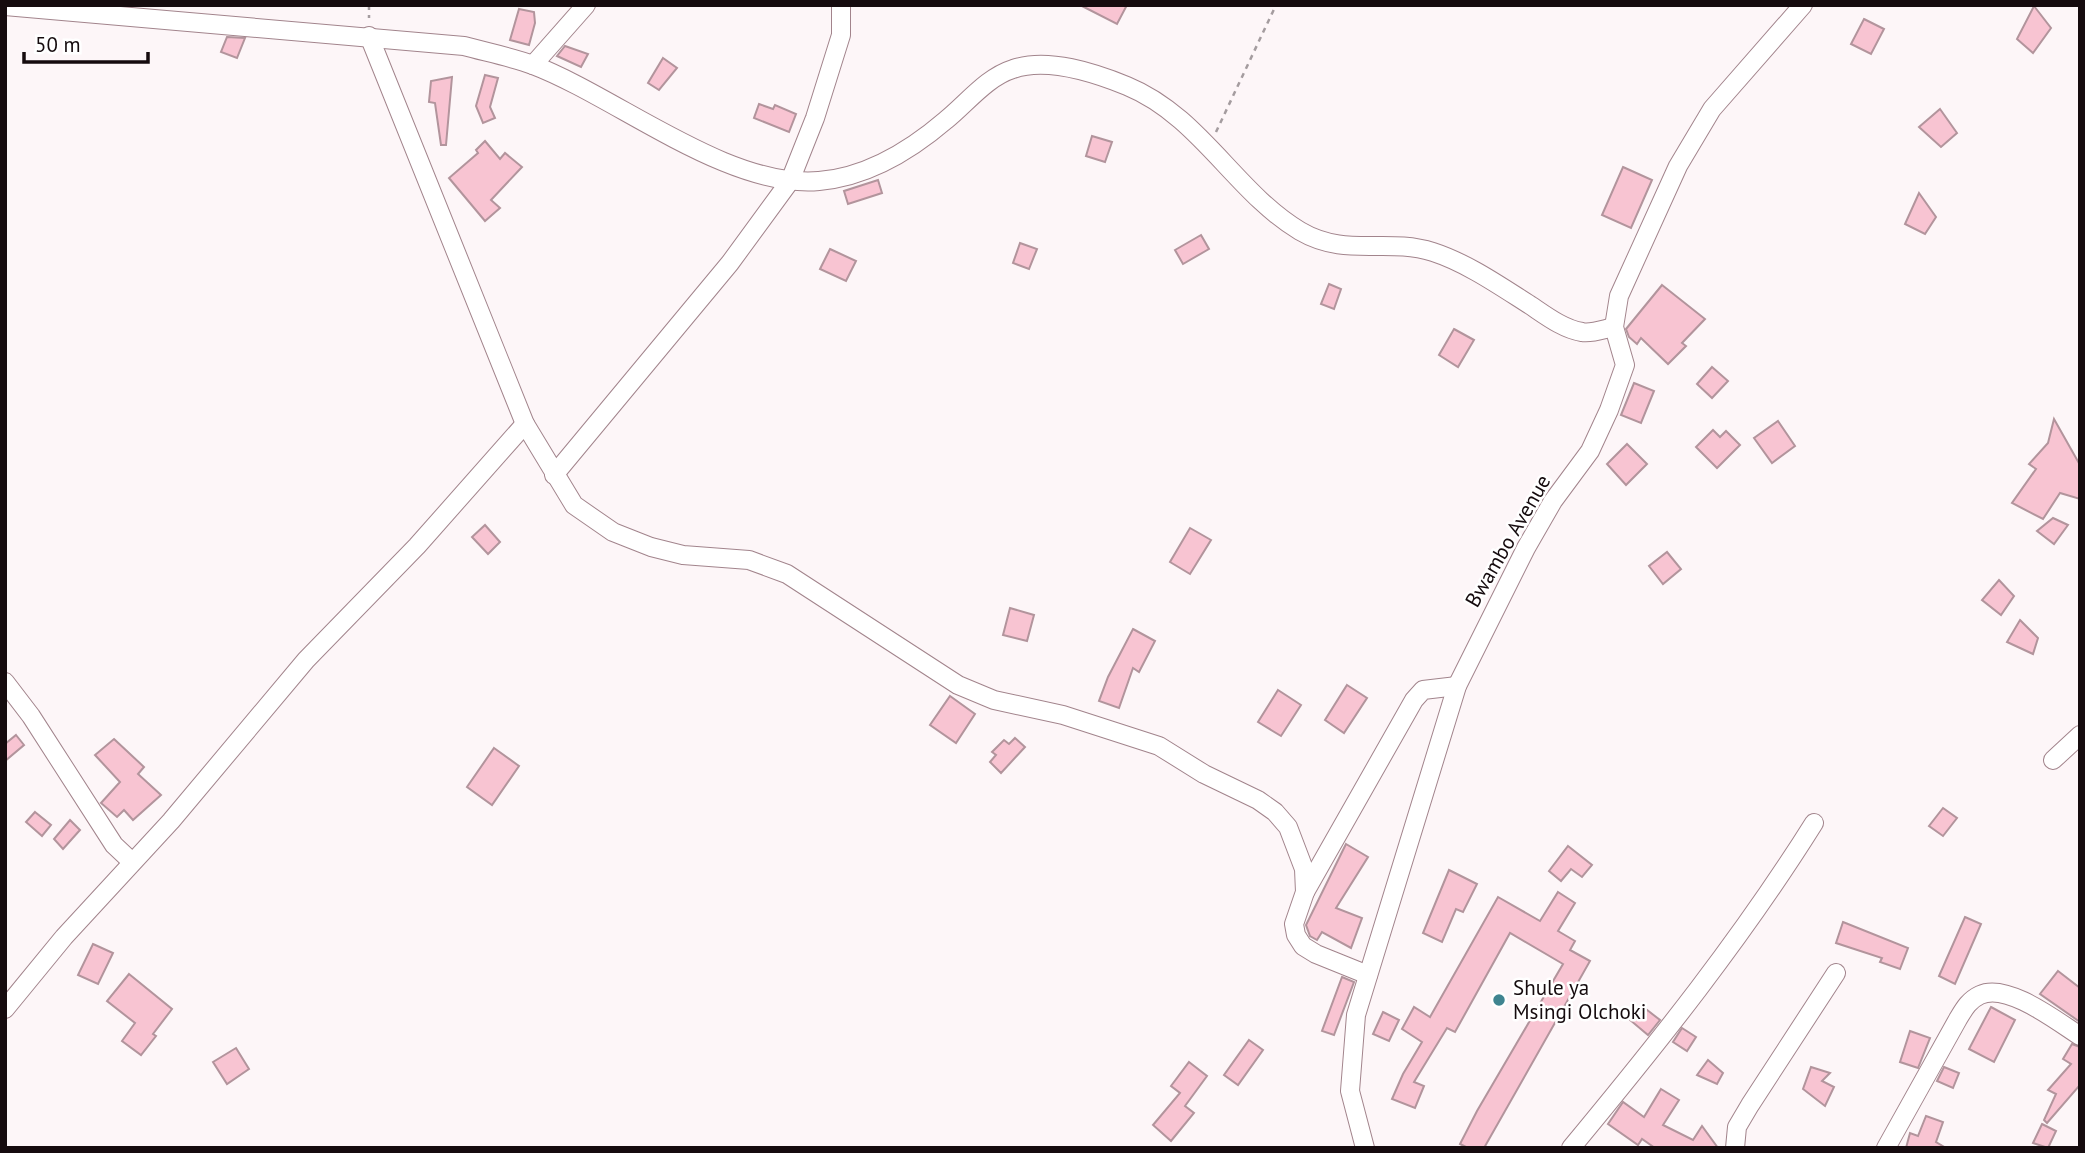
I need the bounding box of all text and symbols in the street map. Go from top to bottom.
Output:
scale bar [24,21,149,65]
text: 50 m [35,31,81,58]
street label: Bwambo Avenue [1459,470,1556,612]
place label: Shule ya Msingi Olchoki [1513,974,1646,1025]
marker: Shule ya Msingi Olchoki [1491,992,1507,1008]

